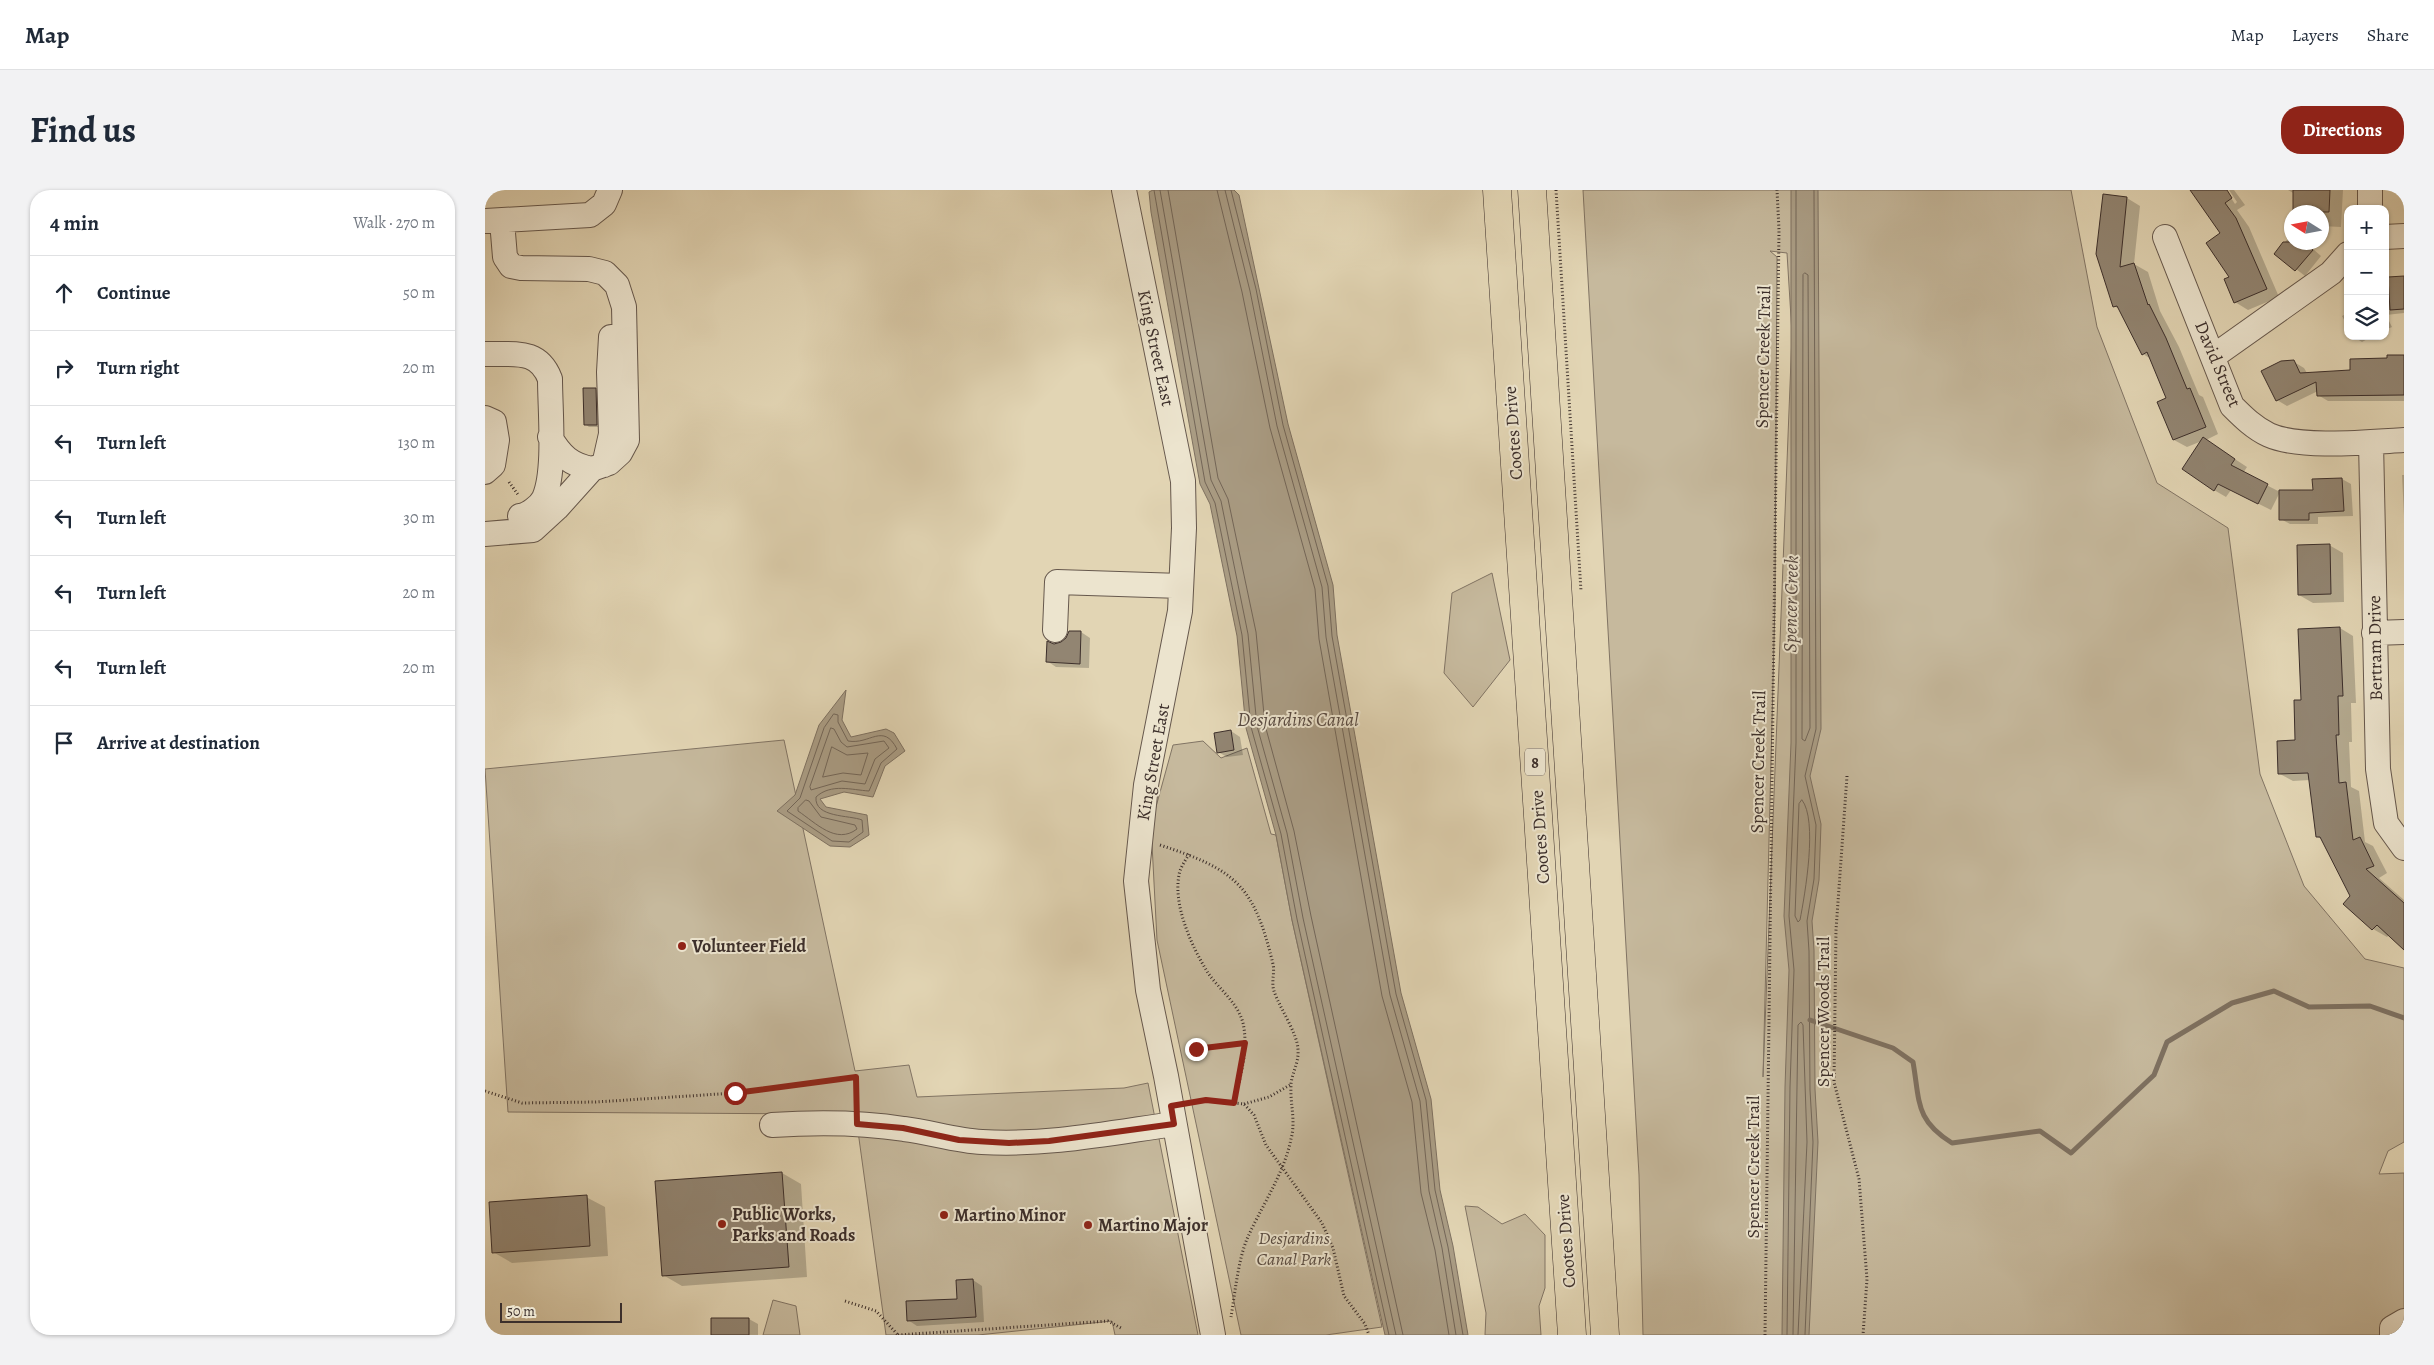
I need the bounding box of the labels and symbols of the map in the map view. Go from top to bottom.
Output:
north arrow [2284,205,2329,250]
street label: Spencer Creek Trail [1750,285,1776,429]
street label: King Street East [1132,288,1180,409]
street label: David Street [2189,317,2247,411]
street label: Cootes Drive [1498,385,1528,481]
water label: Spencer Creek [1777,555,1805,653]
street label: Bertram Drive [2362,595,2388,701]
street label: Spencer Creek Trail [1745,690,1771,834]
street label: King Street East [1131,702,1175,822]
water label: Desjardins Canal [1237,707,1359,733]
road number: 8 [1525,748,1545,776]
street label: Cootes Drive [1525,789,1555,885]
place label: Volunteer Field [691,934,807,958]
street label: Spencer Woods Trail [1811,936,1835,1087]
marker: Volunteer Field [676,940,688,952]
route end [1185,1038,1208,1061]
route start [724,1082,747,1105]
street label: Spencer Creek Trail [1741,1095,1765,1238]
street label: Cootes Drive [1551,1193,1581,1289]
place label: Public Works, Parks and Roads [732,1202,855,1247]
place label: Martino Minor [954,1203,1067,1227]
marker: Martino Minor [938,1209,950,1221]
place label: Martino Major [1098,1213,1209,1237]
marker: Public Works, Parks and Roads [716,1218,728,1230]
marker: Martino Major [1082,1219,1094,1231]
park label: Desjardins Canal Park [1257,1226,1331,1271]
scale bar [500,1300,623,1323]

